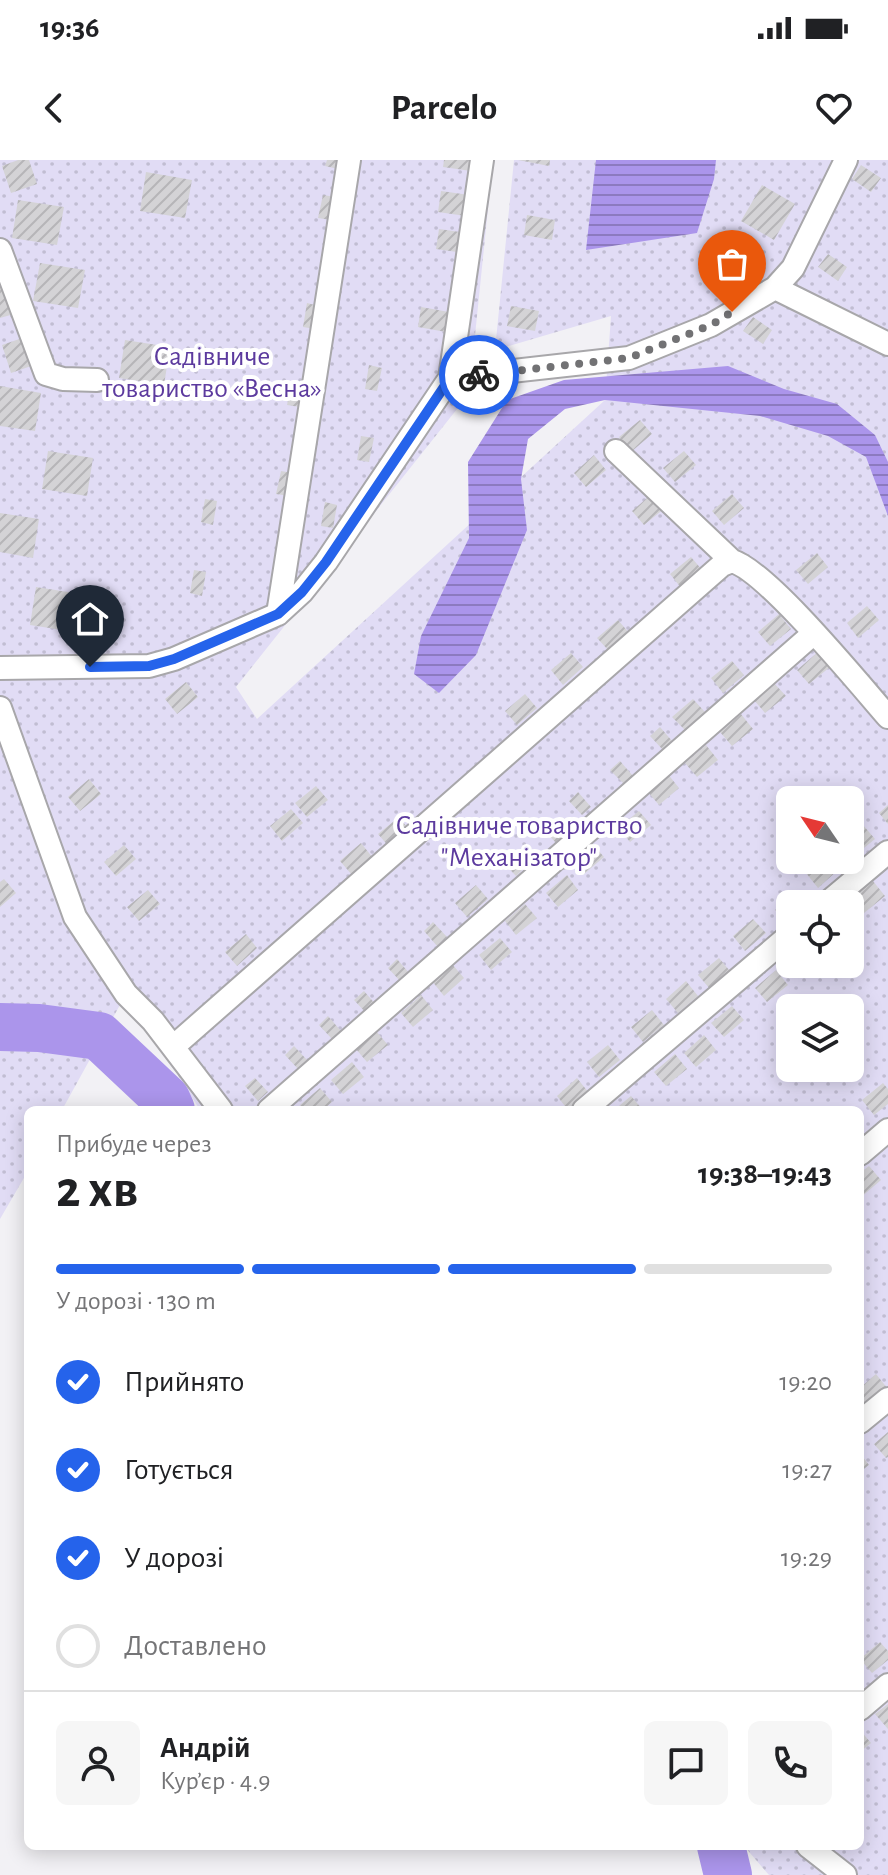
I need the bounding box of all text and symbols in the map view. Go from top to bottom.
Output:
text: 19:36 [40,13,100,43]
icon: back [32,86,76,130]
icon: heart [812,86,856,130]
text: Parcelo [391,90,497,126]
pin [698,230,766,312]
icon: bag [710,242,754,286]
courier [439,335,519,415]
park label: Садівниче товариство «Весна» [101,343,322,403]
icon: bike [457,353,501,397]
pin [56,585,124,667]
icon: home [68,597,112,641]
north arrow [776,786,864,874]
map controls [776,786,864,1082]
park label: Садівниче товариство "Механізатор" [395,812,643,872]
button: locate [776,890,864,978]
button: layers [776,994,864,1082]
text: Прибуде через [56,1131,212,1157]
text: 19:38–19:43 [698,1159,832,1189]
text: 2 хв [56,1164,138,1216]
text: У дорозі · 130 m [56,1288,216,1314]
icon: check [56,1360,100,1404]
text: Прийнято [124,1367,244,1397]
text: 19:20 [779,1369,832,1395]
icon: check [56,1448,100,1492]
text: Готується [124,1455,234,1485]
text: 19:27 [782,1457,832,1483]
icon: check [56,1536,100,1580]
text: У дорозі [124,1543,224,1573]
text: 19:29 [781,1545,832,1571]
text: Доставлено [124,1631,267,1661]
button: person [56,1721,140,1805]
button: chat [644,1721,728,1805]
button: phone [748,1721,832,1805]
text: Андрій [160,1733,251,1763]
text: Кур’єр · 4.9 [160,1768,270,1794]

